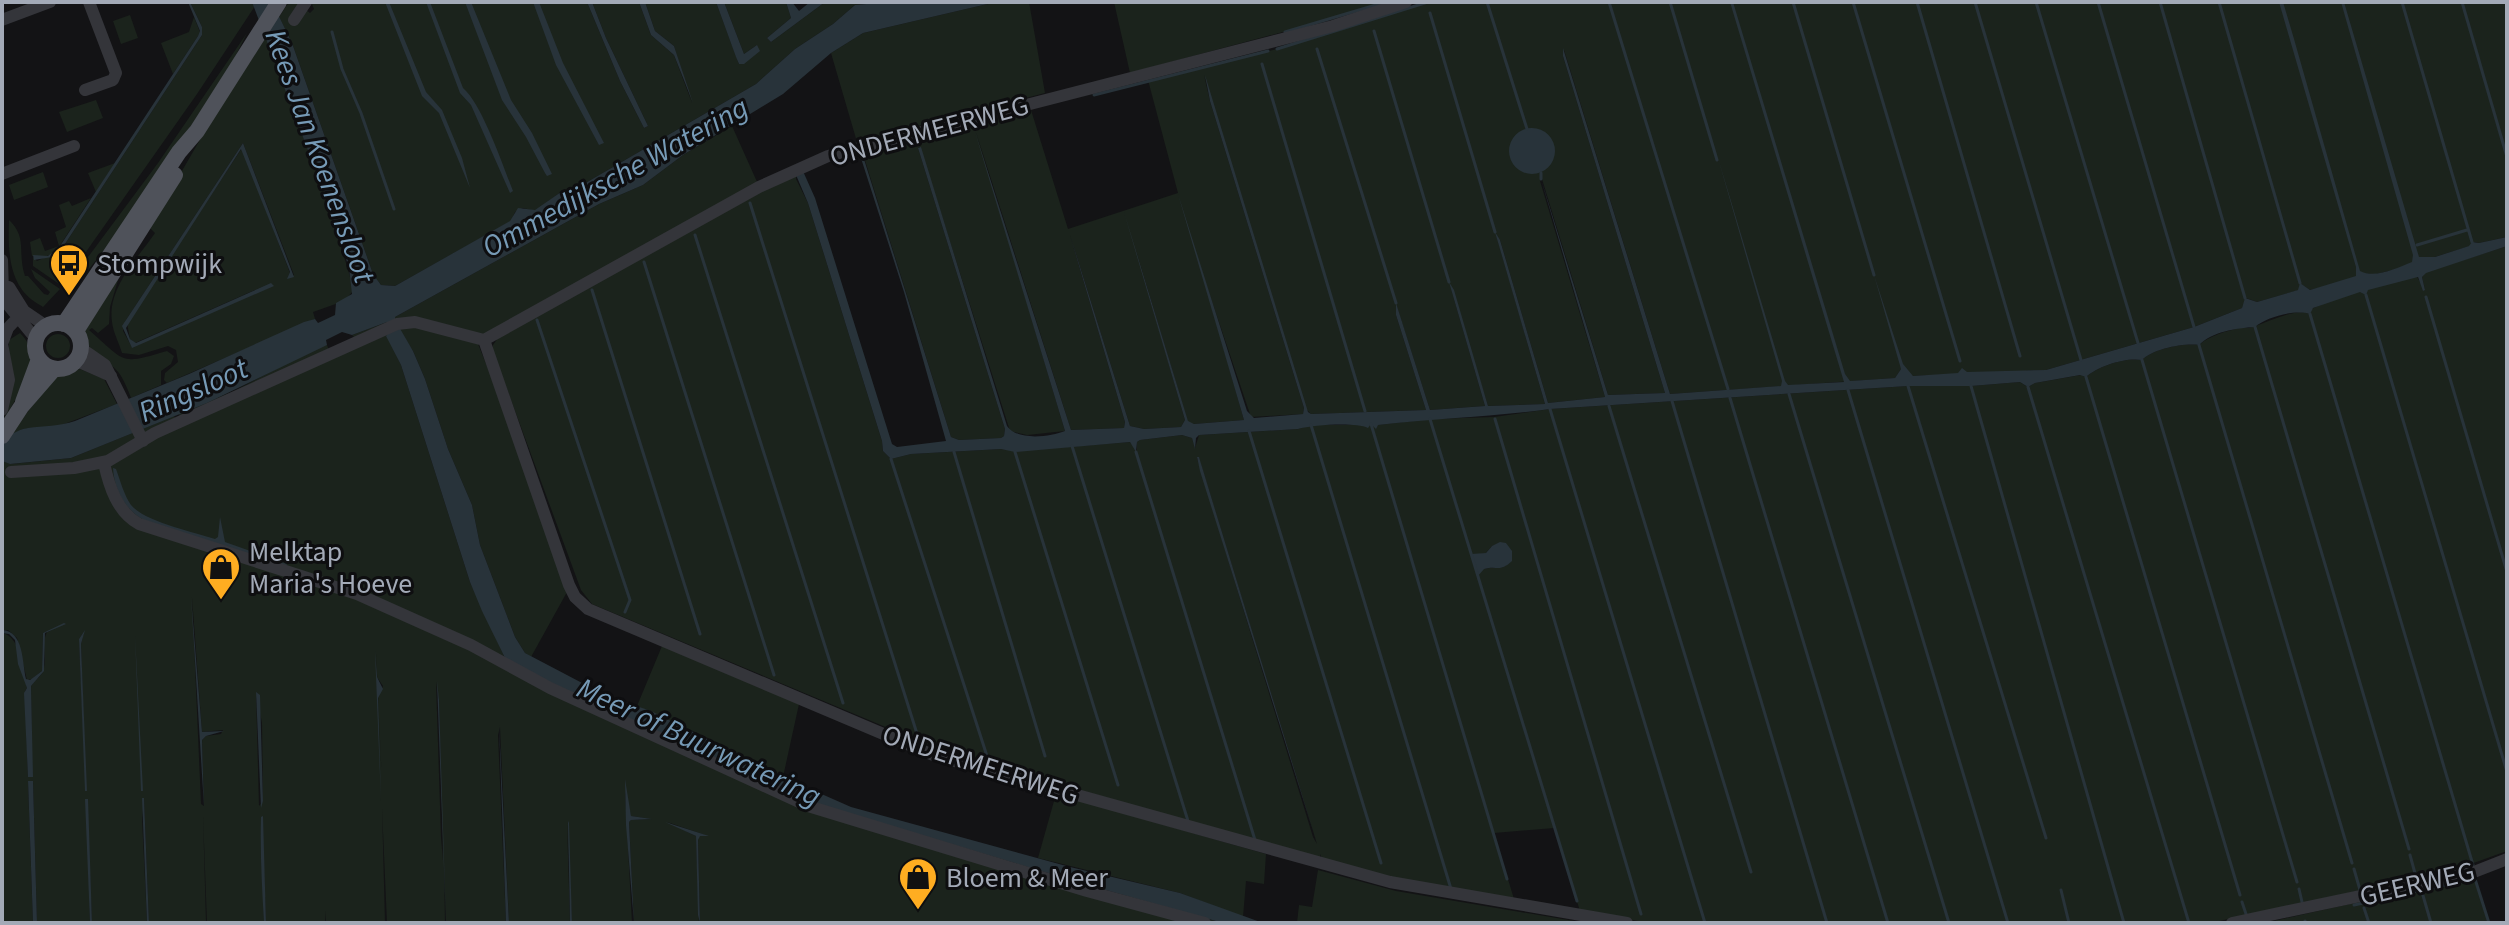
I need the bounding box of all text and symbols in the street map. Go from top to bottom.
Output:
water label: Kees Jan Koenensloot [254,23,386,290]
street label: ONDERMEERWEG [825,85,1033,177]
water label: Ommedijksche Watering [474,86,756,269]
bus stop icon: Stompwijk [48,242,90,297]
place label: Stompwijk [97,244,222,284]
water label: Ringsloot [132,347,256,434]
place label: Melktap Maria's Hoeve [249,532,412,604]
shop icon: Melktap Maria's Hoeve [200,546,242,601]
water label: Meer of Buurwatering [570,667,828,818]
street label: ONDERMEERWEG [877,714,1084,816]
street label: GEERWEG [2356,851,2479,917]
shop icon: Bloem & Meer [897,856,939,911]
place label: Bloem & Meer [946,858,1108,898]

